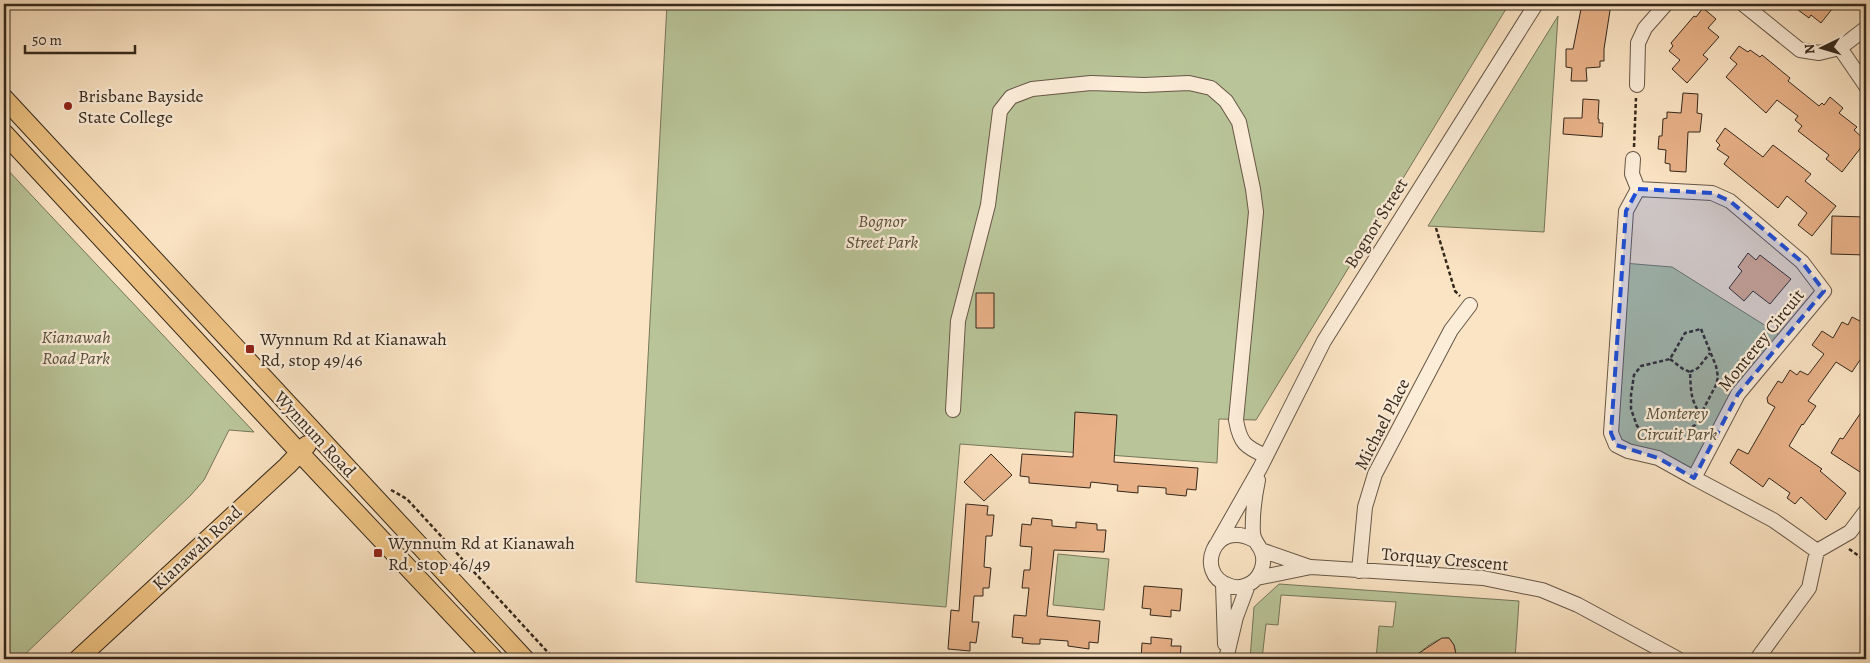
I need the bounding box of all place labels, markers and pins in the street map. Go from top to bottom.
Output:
place label: Brisbane Bayside State College [78,84,204,129]
marker: Brisbane Bayside State College [62,100,74,112]
place label: Wynnum Rd at Kianawah Rd, stop 49/46 [259,327,447,372]
marker: Wynnum Rd at Kianawah Rd, stop 49/46 [244,343,256,355]
place label: Wynnum Rd at Kianawah Rd, stop 46/49 [387,531,575,576]
marker: Wynnum Rd at Kianawah Rd, stop 46/49 [372,547,384,559]

